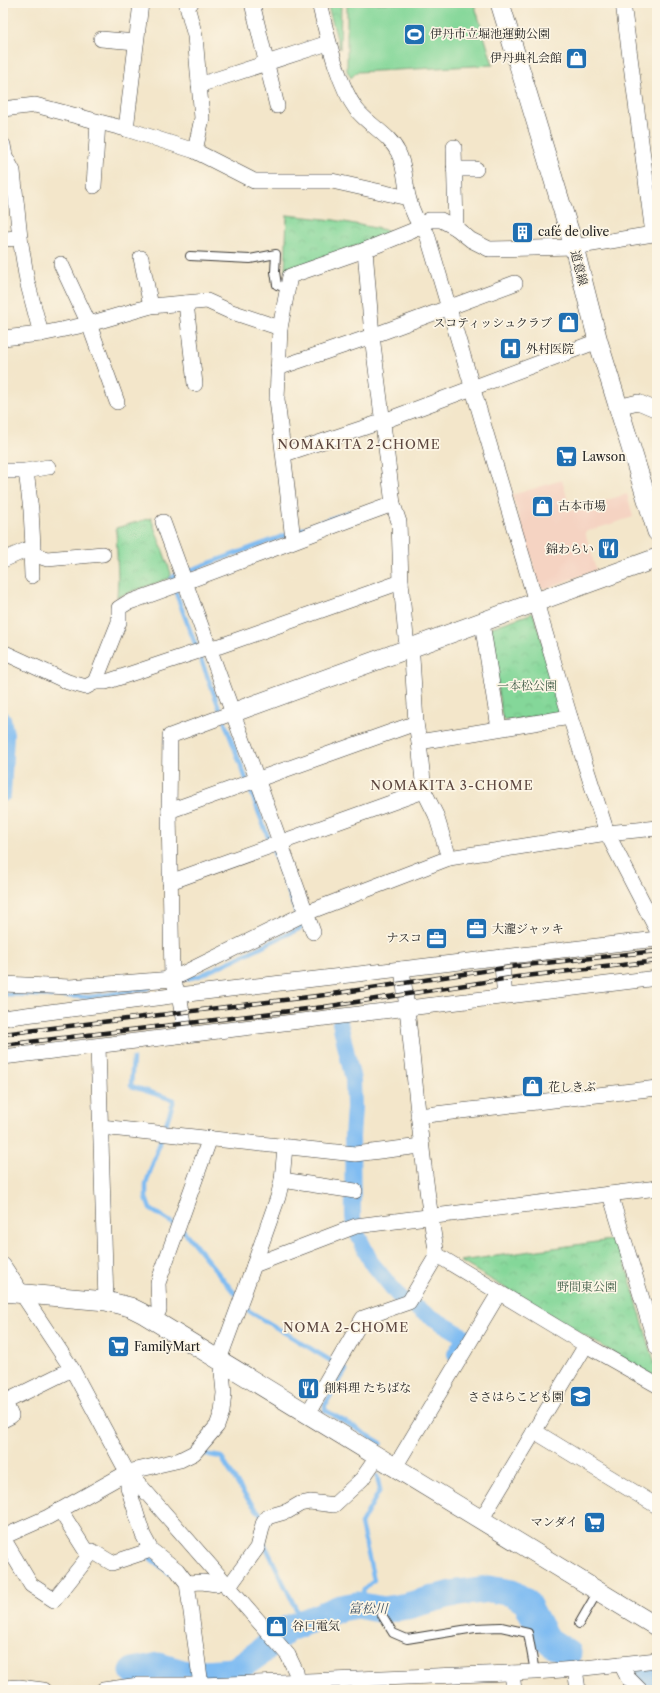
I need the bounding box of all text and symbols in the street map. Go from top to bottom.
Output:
sports icon: 伊丹市立堀池運動公園 [402,21,428,47]
place label: 伊丹市立堀池運動公園 [430,26,550,41]
shop icon: 伊丹典礼会館 [564,45,590,71]
place label: 伊丹典礼会館 [490,50,562,65]
building icon: café de olive [509,219,535,245]
place label: café de olive [538,224,610,239]
street label: 道意線 [568,249,591,287]
shop icon: スコティッシュクラブ [555,310,581,336]
place label: スコティッシュクラブ [433,315,552,330]
hospital icon: 外村医院 [498,336,524,362]
place label: 外村医院 [526,341,574,356]
district label: NOMAKITA 2-CHOME [277,436,441,452]
supermarket icon: Lawson [553,444,579,470]
place label: Lawson [582,449,626,464]
shop icon: 古本市場 [530,493,556,519]
place label: 古本市場 [558,498,606,513]
restaurant icon: 錦わらい [596,536,622,562]
place label: 錦わらい [545,541,594,556]
park label: 一本松公園 [497,678,557,693]
district label: NOMAKITA 3-CHOME [370,777,534,793]
office icon: 大瀧ジャッキ [464,916,490,942]
place label: 大瀧ジャッキ [492,921,564,936]
office icon: ナスコ [424,925,450,951]
place label: ナスコ [386,930,422,945]
shop icon: 花しきぶ [519,1074,545,1100]
place label: 花しきぶ [548,1079,596,1094]
park label: 野間東公園 [557,1279,617,1294]
district label: NOMA 2-CHOME [283,1319,409,1335]
supermarket icon: FamilyMart [105,1334,131,1360]
place label: FamilyMart [134,1339,201,1354]
restaurant icon: 創料理 たちばな [295,1375,321,1401]
place label: 創料理 たちばな [324,1380,411,1395]
school or university icon: ささはらこども園 [567,1384,593,1410]
place label: ささはらこども園 [468,1389,564,1404]
supermarket icon: マンダイ [581,1509,607,1535]
place label: マンダイ [531,1514,578,1529]
water label: 富松川 [348,1600,390,1616]
shop icon: 谷口電気 [263,1613,289,1639]
place label: 谷口電気 [292,1618,340,1633]

